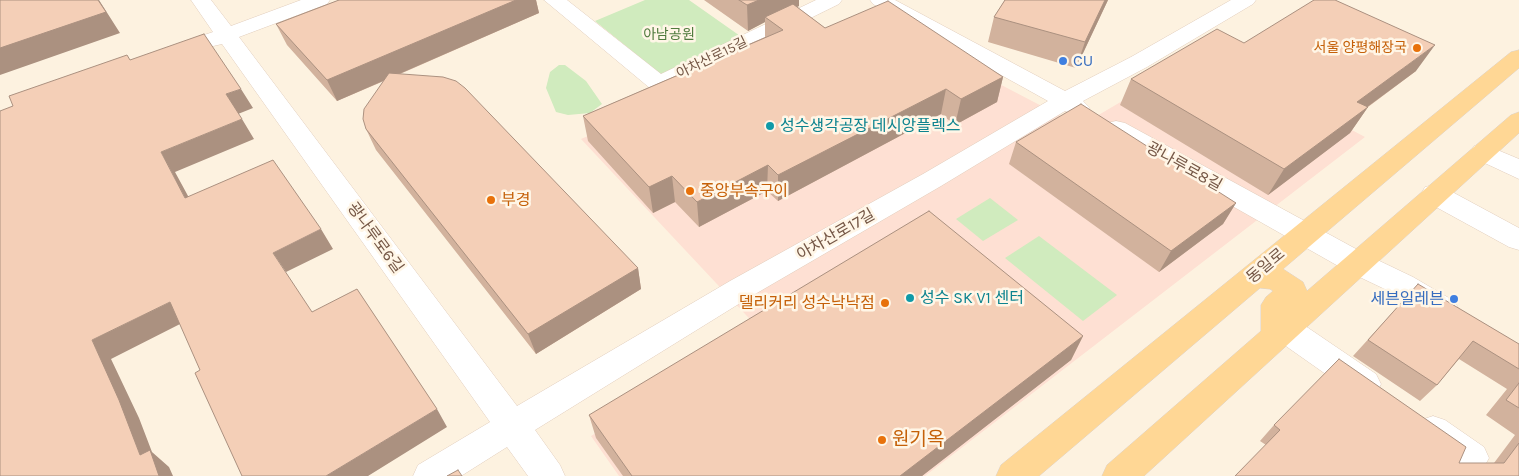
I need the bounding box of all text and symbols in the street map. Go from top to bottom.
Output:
park label: 아남공원 [643,27,695,43]
street label: 아차산로15길 [674,34,750,82]
place label: 서울 양평해장국 [1314,40,1407,56]
marker: 서울 양평해장국 [1411,42,1423,54]
place label: CU [1073,51,1093,71]
marker: CU [1057,55,1069,67]
place label: 성수생각공장 데시앙플렉스 [780,116,960,136]
marker: 성수생각공장 데시앙플렉스 [764,120,776,132]
street label: 광나루로8길 [1143,138,1225,196]
place label: 중앙부속구이 [700,181,788,201]
marker: 중앙부속구이 [684,185,696,197]
place label: 부경 [501,190,530,210]
marker: 부경 [485,194,497,206]
street label: 광나루로6길 [343,199,407,277]
street label: 아차산로17길 [794,205,878,265]
street label: 동일로 [1243,244,1289,288]
place label: 성수 SK V1 센터 [920,288,1024,308]
place label: 세븐일레븐 [1370,289,1444,309]
marker: 성수 SK V1 센터 [904,292,916,304]
place label: 델리커리 성수낙낙점 [739,293,875,313]
marker: 세븐일레븐 [1448,293,1460,305]
marker: 델리커리 성수낙낙점 [879,297,891,309]
place label: 원기옥 [892,429,944,451]
marker: 원기옥 [876,434,888,446]

